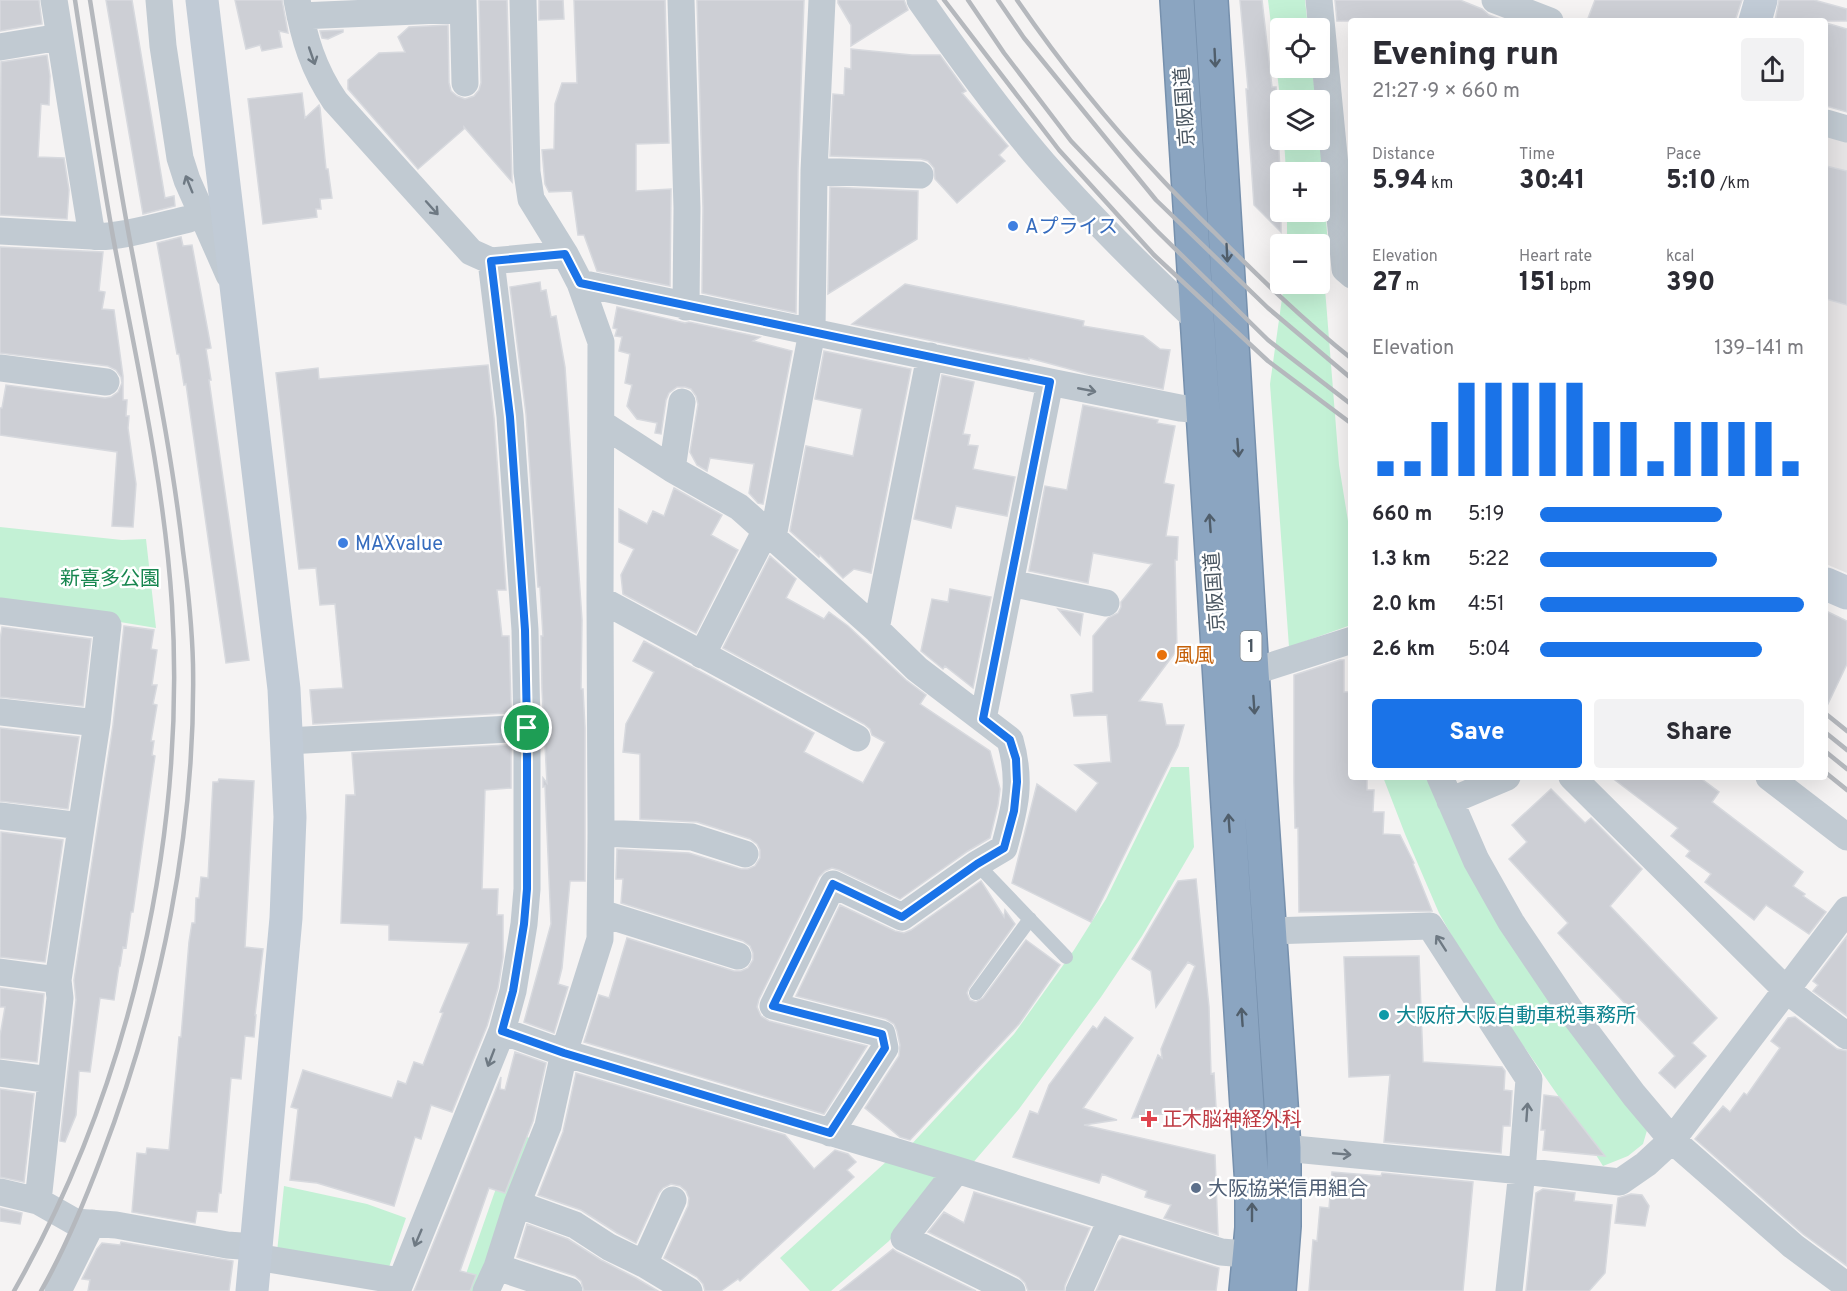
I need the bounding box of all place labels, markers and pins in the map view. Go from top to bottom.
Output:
place label: Aプライス [1025,215,1118,241]
marker: Aプライス [1006,219,1020,233]
place label: MAXvalue [355,532,443,558]
marker: MAXvalue [336,536,350,550]
place label: 風風 [1174,644,1214,670]
marker: 風風 [1155,648,1169,662]
pin [501,702,552,753]
place label: 大阪府大阪自動車税事務所 [1396,1004,1636,1030]
marker: 大阪府大阪自動車税事務所 [1377,1008,1391,1022]
place label: 正木脳神経外科 [1162,1108,1302,1134]
marker: 正木脳神経外科 [1140,1110,1158,1128]
place label: 大阪協栄信用組合 [1208,1177,1368,1203]
marker: 大阪協栄信用組合 [1189,1181,1203,1195]

